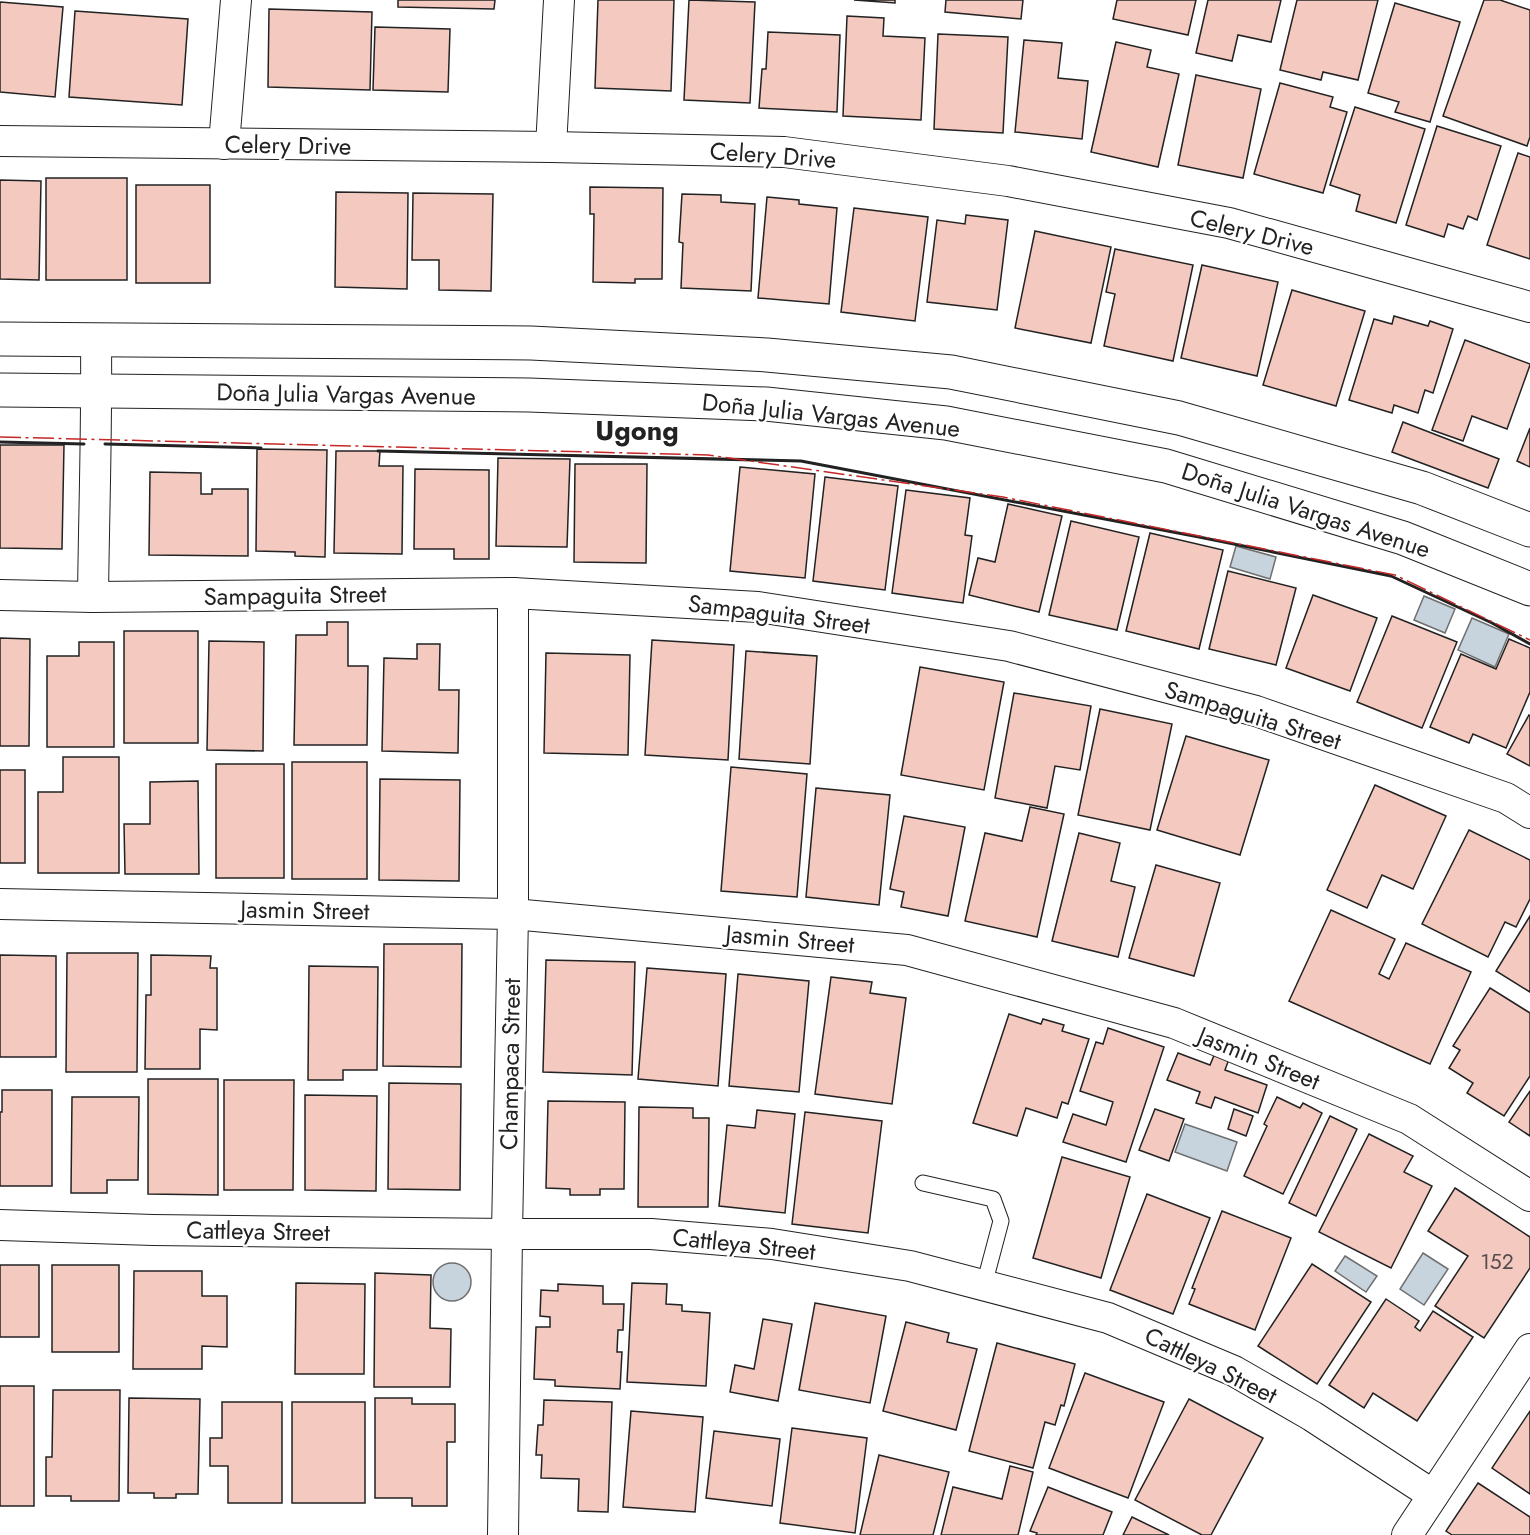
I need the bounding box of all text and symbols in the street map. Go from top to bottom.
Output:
street label: Celery Drive [224,126,352,164]
street label: Celery Drive [709,133,837,177]
street label: Celery Drive [1186,200,1318,264]
street label: Doña Julia Vargas Avenue [216,374,476,414]
street label: Doña Julia Vargas Avenue [700,384,962,446]
district label: Ugong [595,411,679,450]
street label: Doña Julia Vargas Avenue [1177,453,1435,567]
street label: Sampaguita Street [203,576,387,614]
street label: Sampaguita Street [686,585,872,643]
street label: Sampaguita Street [1160,672,1346,759]
street label: Jasmin Street [237,891,370,929]
street label: Jasmin Street [721,916,856,962]
street label: Champaca Street [491,977,529,1150]
street label: Jasmin Street [1190,1016,1326,1098]
street label: Cattleya Street [186,1212,330,1250]
street label: Cattleya Street [671,1219,817,1269]
house number: 152 [1480,1247,1514,1277]
street label: Cattleya Street [1139,1318,1283,1412]

